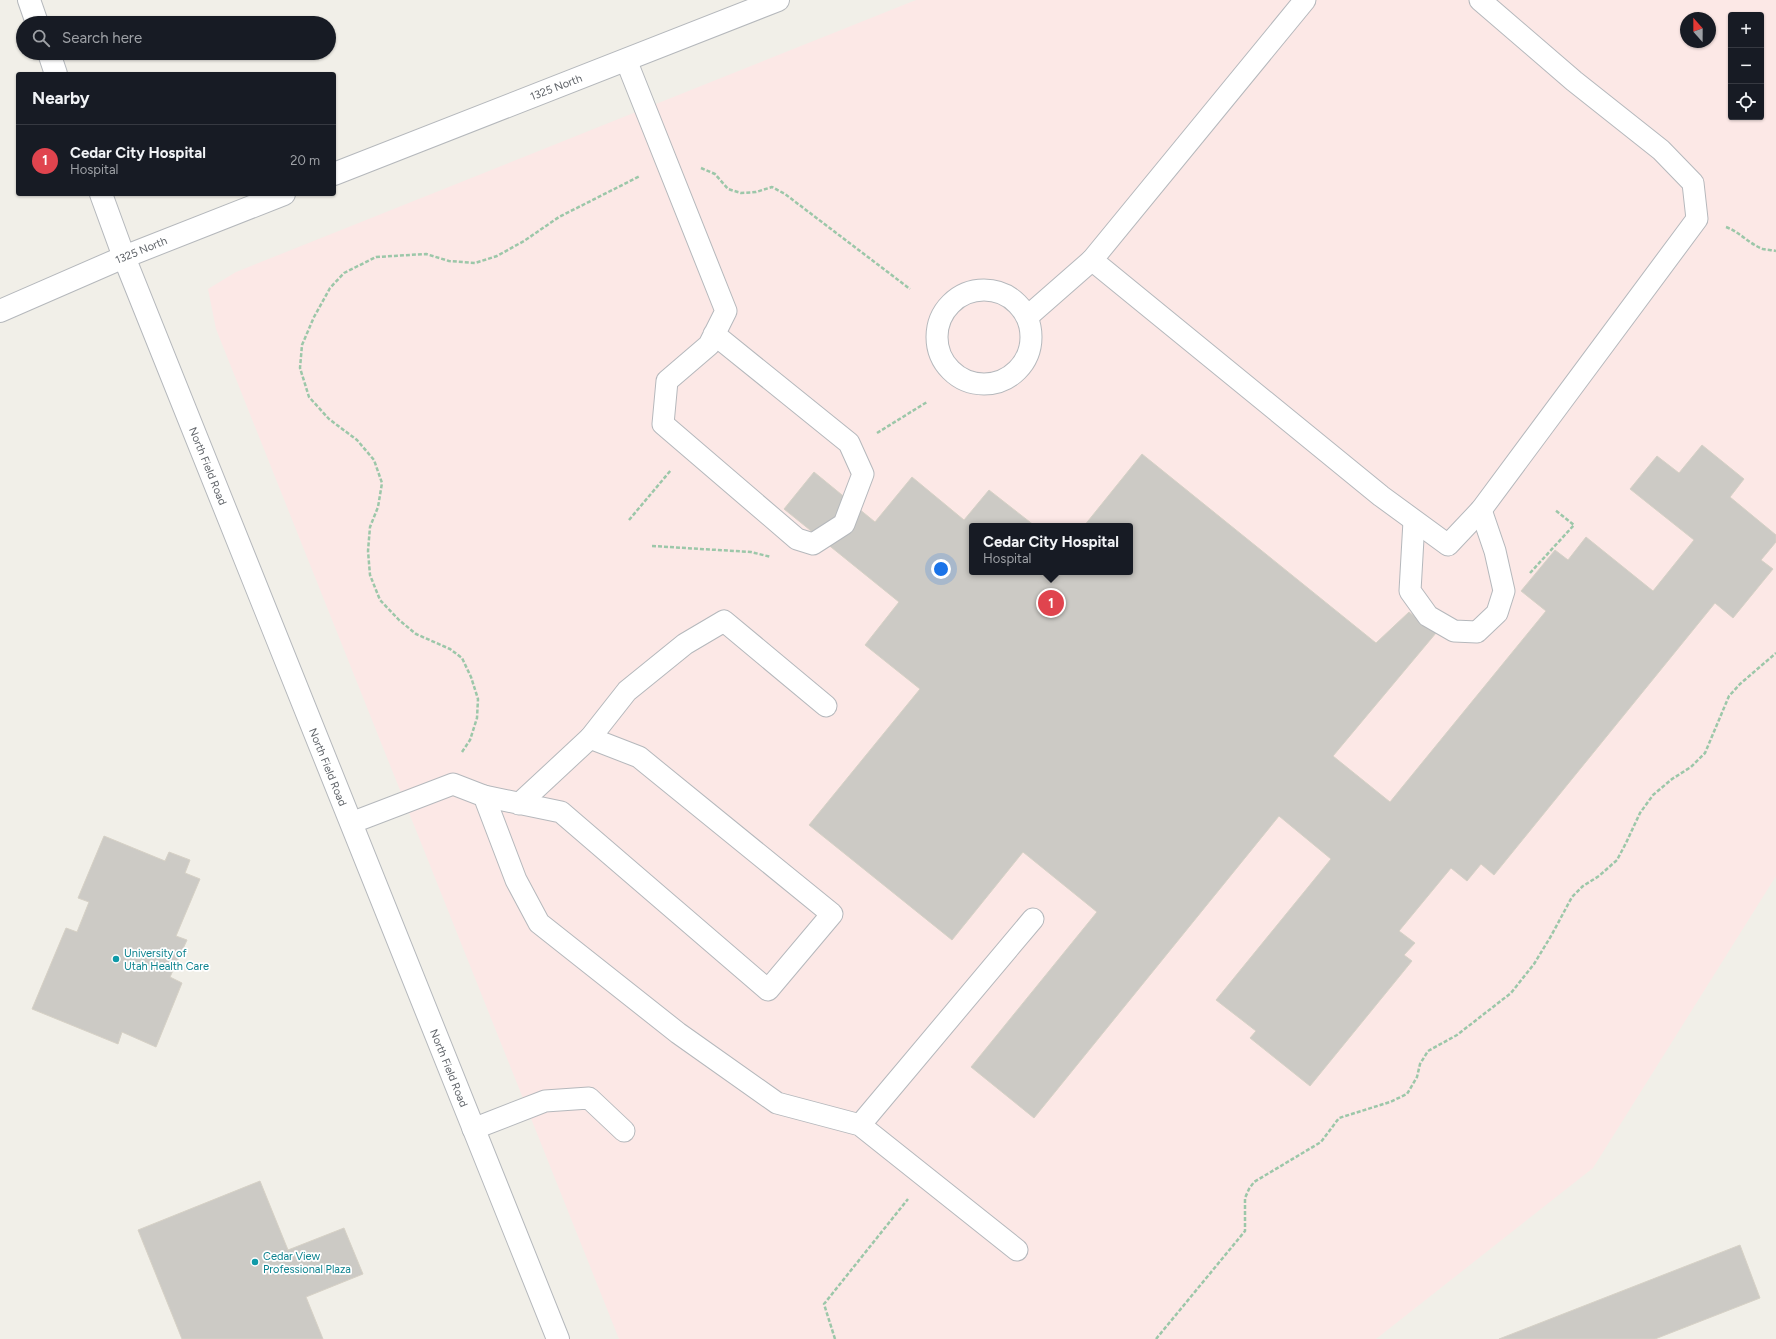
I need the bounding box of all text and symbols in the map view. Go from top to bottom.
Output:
north arrow [1680,12,1716,48]
map controls [1728,12,1764,120]
button: + [1728,12,1764,48]
search box [16,16,336,60]
icon: search [30,27,52,49]
text: Search here [62,29,142,47]
button: − [1728,48,1764,84]
street label: 1325 North [528,72,584,103]
button: locate [1728,84,1764,120]
text: Nearby [32,88,90,108]
text: Cedar City Hospital [70,144,206,162]
text: 1 [42,153,48,168]
text: 20 m [290,153,320,168]
text: Hospital [70,162,118,177]
street label: 1325 North [113,234,169,267]
street label: North Field Road [186,425,229,507]
popup [969,523,1133,575]
text: Cedar City Hospital [983,533,1119,551]
text: Hospital [983,551,1031,566]
your location [931,559,951,579]
pin: 1 [1038,588,1064,618]
street label: North Field Road [306,726,349,808]
place label: University of Utah Health Care [124,947,209,973]
marker: University of Utah Health Care [111,954,121,964]
street label: North Field Road [427,1027,470,1109]
place label: Cedar View Professional Plaza [263,1250,351,1276]
marker: Cedar View Professional Plaza [250,1257,260,1267]

